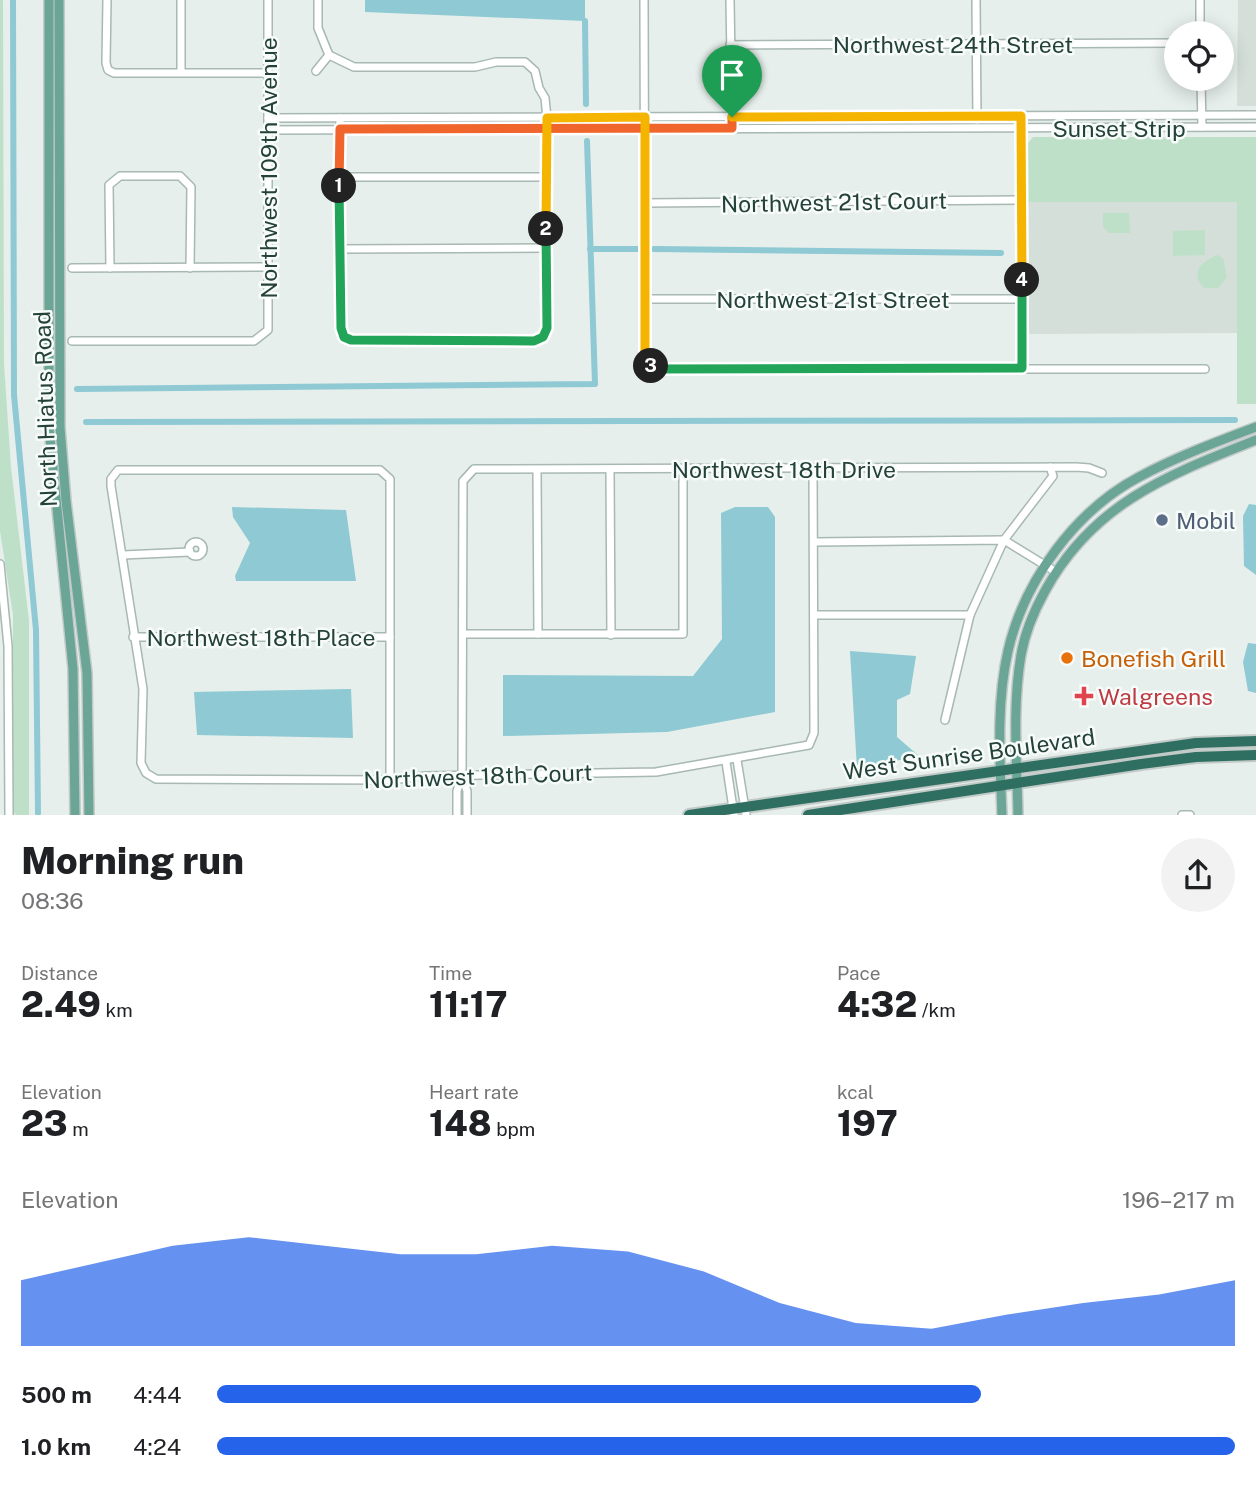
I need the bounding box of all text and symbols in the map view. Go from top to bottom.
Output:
map controls [1164,21,1234,91]
button: locate [1164,21,1234,91]
street label: Northwest 24th Street [833,31,1073,58]
street label: Northwest 109th Avenue [255,37,282,299]
pin [702,45,762,117]
icon: arrive [713,56,751,94]
street label: Sunset Strip [1052,115,1186,142]
pin: 1 [322,168,356,204]
text: 1 [334,174,343,196]
street label: Northwest 21st Court [721,187,947,217]
pin: 2 [528,212,564,246]
text: 2 [539,217,552,239]
pin: 4 [1004,262,1040,298]
text: 4 [1015,268,1028,290]
street label: Northwest 21st Street [716,286,950,313]
street label: North Hiatus Road [28,311,62,507]
pin: 3 [634,348,668,384]
text: 3 [644,354,657,376]
street label: Northwest 18th Drive [672,456,896,483]
place label: Mobil [1176,507,1236,534]
marker: Mobil [1154,512,1170,528]
street label: Northwest 18th Place [147,624,375,651]
place label: Bonefish Grill [1081,645,1226,672]
marker: Bonefish Grill [1059,650,1075,666]
place label: Walgreens [1098,683,1213,710]
marker: Walgreens [1076,688,1092,704]
street label: West Sunrise Boulevard [841,723,1097,785]
street label: Northwest 18th Court [363,759,593,793]
text: Morning run [21,838,244,883]
button: share [1161,838,1235,912]
text: 08:36 [21,887,84,914]
text: Distance [21,962,98,984]
text: Time [429,962,472,984]
text: Pace [837,962,880,984]
text: 2.49 [21,984,101,1025]
text: 11:17 [429,984,507,1025]
text: 4:32 [837,984,917,1025]
text: km [101,999,133,1021]
text: /km [917,999,956,1021]
text: Elevation [21,1081,102,1103]
text: Heart rate [429,1081,519,1103]
text: kcal [837,1081,874,1103]
text: 23 [21,1103,68,1144]
text: 148 [429,1103,492,1144]
text: 197 [837,1103,898,1144]
text: m [68,1118,89,1140]
text: bpm [492,1118,535,1140]
text: Elevation [21,1186,119,1213]
text: 196–217 m [1122,1186,1235,1213]
text: 500 m [21,1381,92,1408]
text: 4:44 [133,1381,181,1408]
text: 1.0 km [21,1433,91,1460]
text: 4:24 [133,1433,181,1460]

